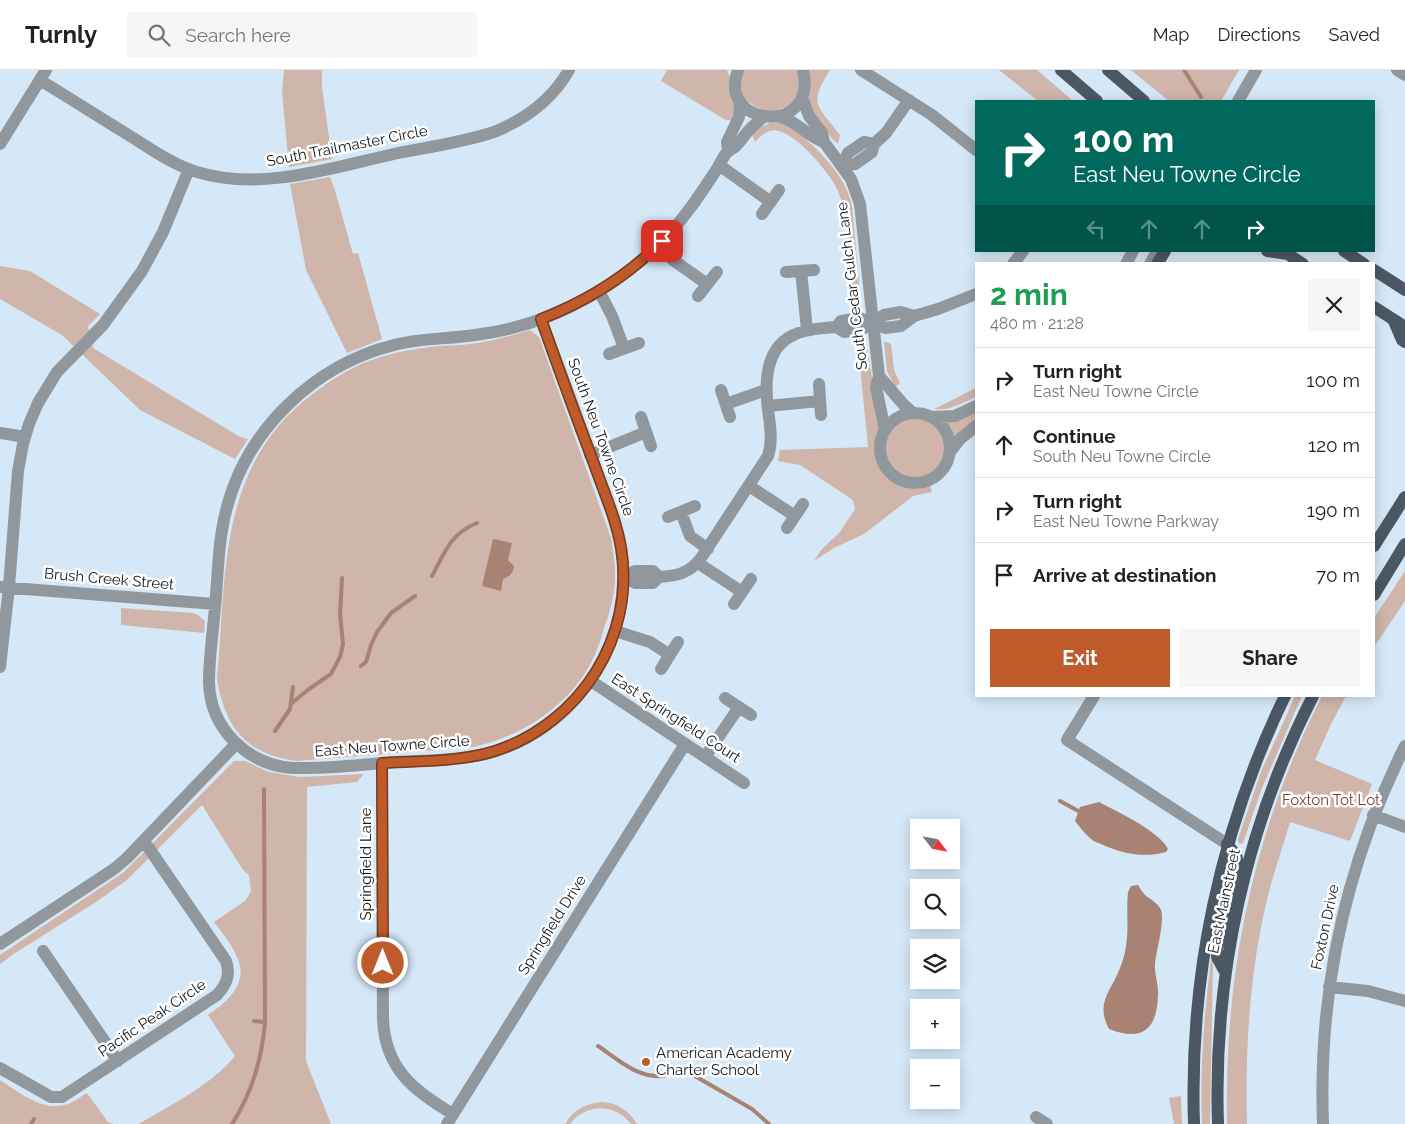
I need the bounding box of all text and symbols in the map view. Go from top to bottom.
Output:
search box [127,12,477,57]
text: Turnly [25,20,97,49]
icon: search [145,21,173,49]
text: Search here [185,24,291,46]
text: Map [1153,24,1189,45]
text: Directions [1217,24,1301,45]
text: Saved [1329,24,1380,45]
text: 100 m [1073,119,1174,160]
icon: right [990,120,1055,185]
street label: South Trailmaster Circle [265,121,429,170]
text: East Neu Towne Circle [1073,161,1301,187]
street label: South Cedar Gulch Lane [833,201,871,371]
icon: left [1082,215,1110,243]
icon: ahead [1135,215,1163,243]
icon: ahead [1188,215,1216,243]
icon: right [1241,215,1269,243]
pin [641,220,683,262]
icon: arrive [648,227,676,255]
text: 2 min [990,277,1068,312]
button: close [1308,279,1360,331]
text: 480 m · 21:28 [990,314,1084,333]
street label: South Neu Towne Circle [564,356,638,518]
text: Turn right [1033,360,1122,382]
icon: right [990,366,1018,394]
text: 100 m [1306,369,1360,391]
text: East Neu Towne Circle [1033,382,1199,401]
text: Continue [1033,425,1116,447]
icon: ahead [990,431,1018,459]
text: 120 m [1308,434,1360,456]
text: South Neu Towne Circle [1033,447,1211,466]
text: Turn right [1033,490,1122,512]
icon: right [990,496,1018,524]
text: 190 m [1307,499,1360,521]
text: East Neu Towne Parkway [1033,512,1219,531]
icon: arrive [990,561,1018,589]
street label: Brush Creek Street [43,564,175,594]
text: Arrive at destination [1033,564,1217,586]
text: 70 m [1316,564,1360,586]
button: Exit [990,629,1170,687]
button: Share [1180,629,1360,687]
street label: East Springfield Court [608,670,744,766]
street label: East Neu Towne Circle [314,732,470,760]
park label: Foxton Tot Lot [1282,791,1380,809]
street label: Springfield Lane [357,807,375,920]
north arrow [910,819,960,869]
map controls [910,819,960,1109]
street label: East Mainstreet [1204,847,1244,955]
street label: Springfield Drive [514,872,590,978]
button: search [910,879,960,929]
street label: Foxton Drive [1307,883,1343,971]
position arrow [356,936,408,988]
button: layers [910,939,960,989]
street label: Pacific Peak Circle [95,975,209,1061]
button: + [910,999,960,1049]
place label: American Academy Charter School [656,1044,792,1079]
marker: American Academy Charter School [640,1056,652,1068]
button: − [910,1059,960,1109]

